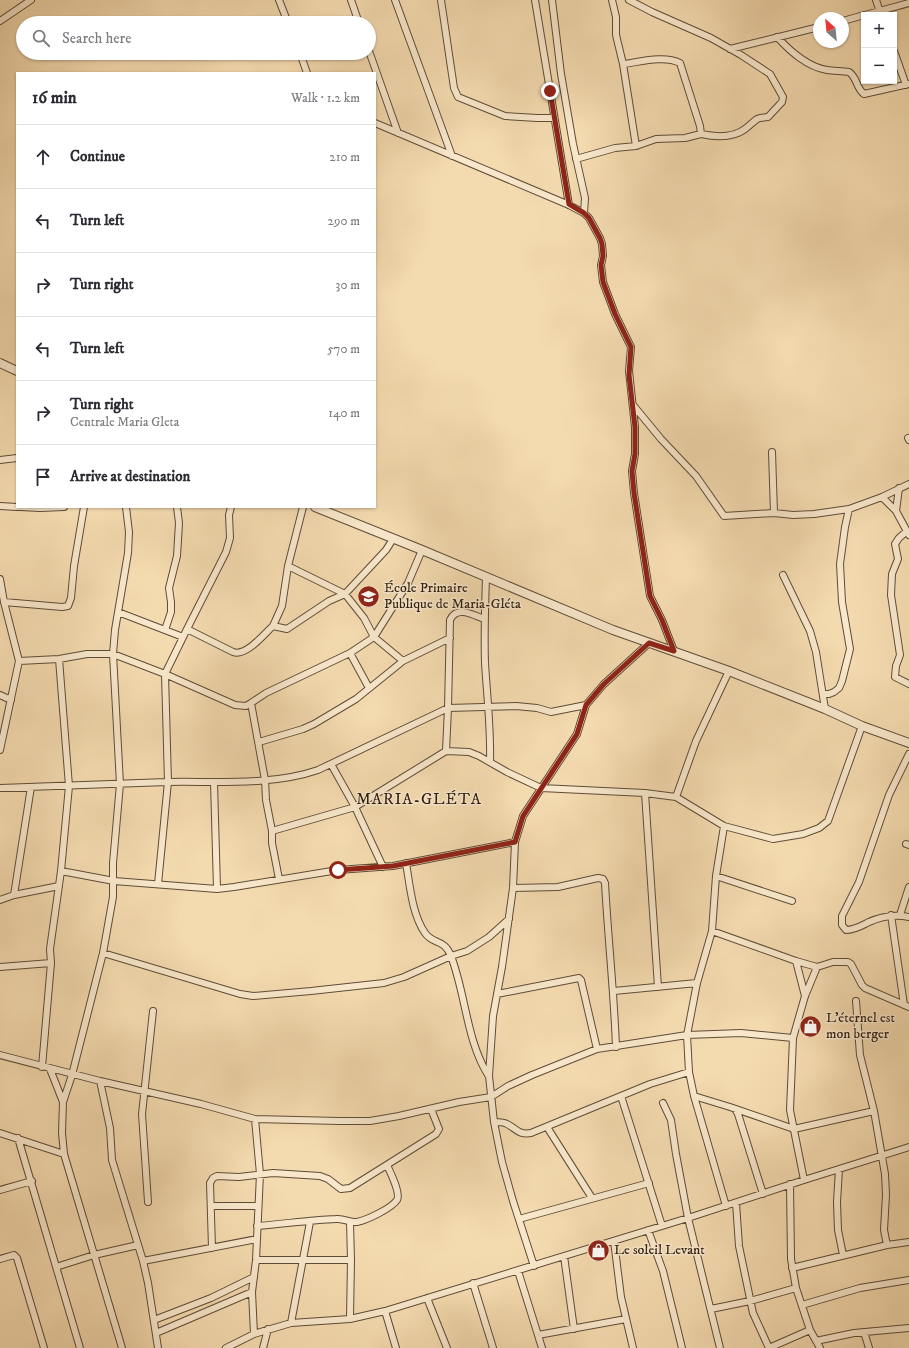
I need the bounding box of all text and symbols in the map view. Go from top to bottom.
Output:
north arrow [813,12,849,48]
map controls [861,12,897,84]
button: + [861,12,897,48]
search box [16,16,376,60]
icon: search [30,27,52,49]
text: Search here [62,29,131,48]
button: − [861,48,897,84]
route end [541,82,559,100]
text: 16 min [32,87,77,109]
text: Walk · 1.2 km [291,90,360,106]
icon: ahead [32,146,54,168]
text: Continue [70,147,125,166]
text: 210 m [329,149,360,165]
icon: left [32,210,54,232]
text: Turn left [70,211,124,230]
text: 290 m [328,213,360,229]
icon: right [32,274,54,296]
text: Turn right [70,275,133,294]
text: 30 m [336,277,360,293]
icon: left [32,338,54,360]
text: Turn left [70,339,124,358]
text: 570 m [327,341,360,357]
text: Turn right [70,395,133,414]
icon: right [32,402,54,424]
text: 140 m [328,405,360,421]
text: Centrale Maria Gleta [70,414,179,430]
icon: arrive [32,466,54,488]
text: Arrive at destination [70,467,190,486]
place label: École Primaire Publique de Maria-Gléta [384,579,521,613]
school or university icon: École Primaire Publique de Maria-Gléta [356,583,382,609]
district label: MARIA-GLÉTA [356,789,482,809]
route start [329,861,347,879]
place label: L'éternel est mon berger [826,1009,895,1043]
shop icon: L'éternel est mon berger [797,1013,823,1039]
shop icon: Le soleil Levant [586,1237,612,1263]
place label: Le soleil Levant [614,1241,705,1259]

